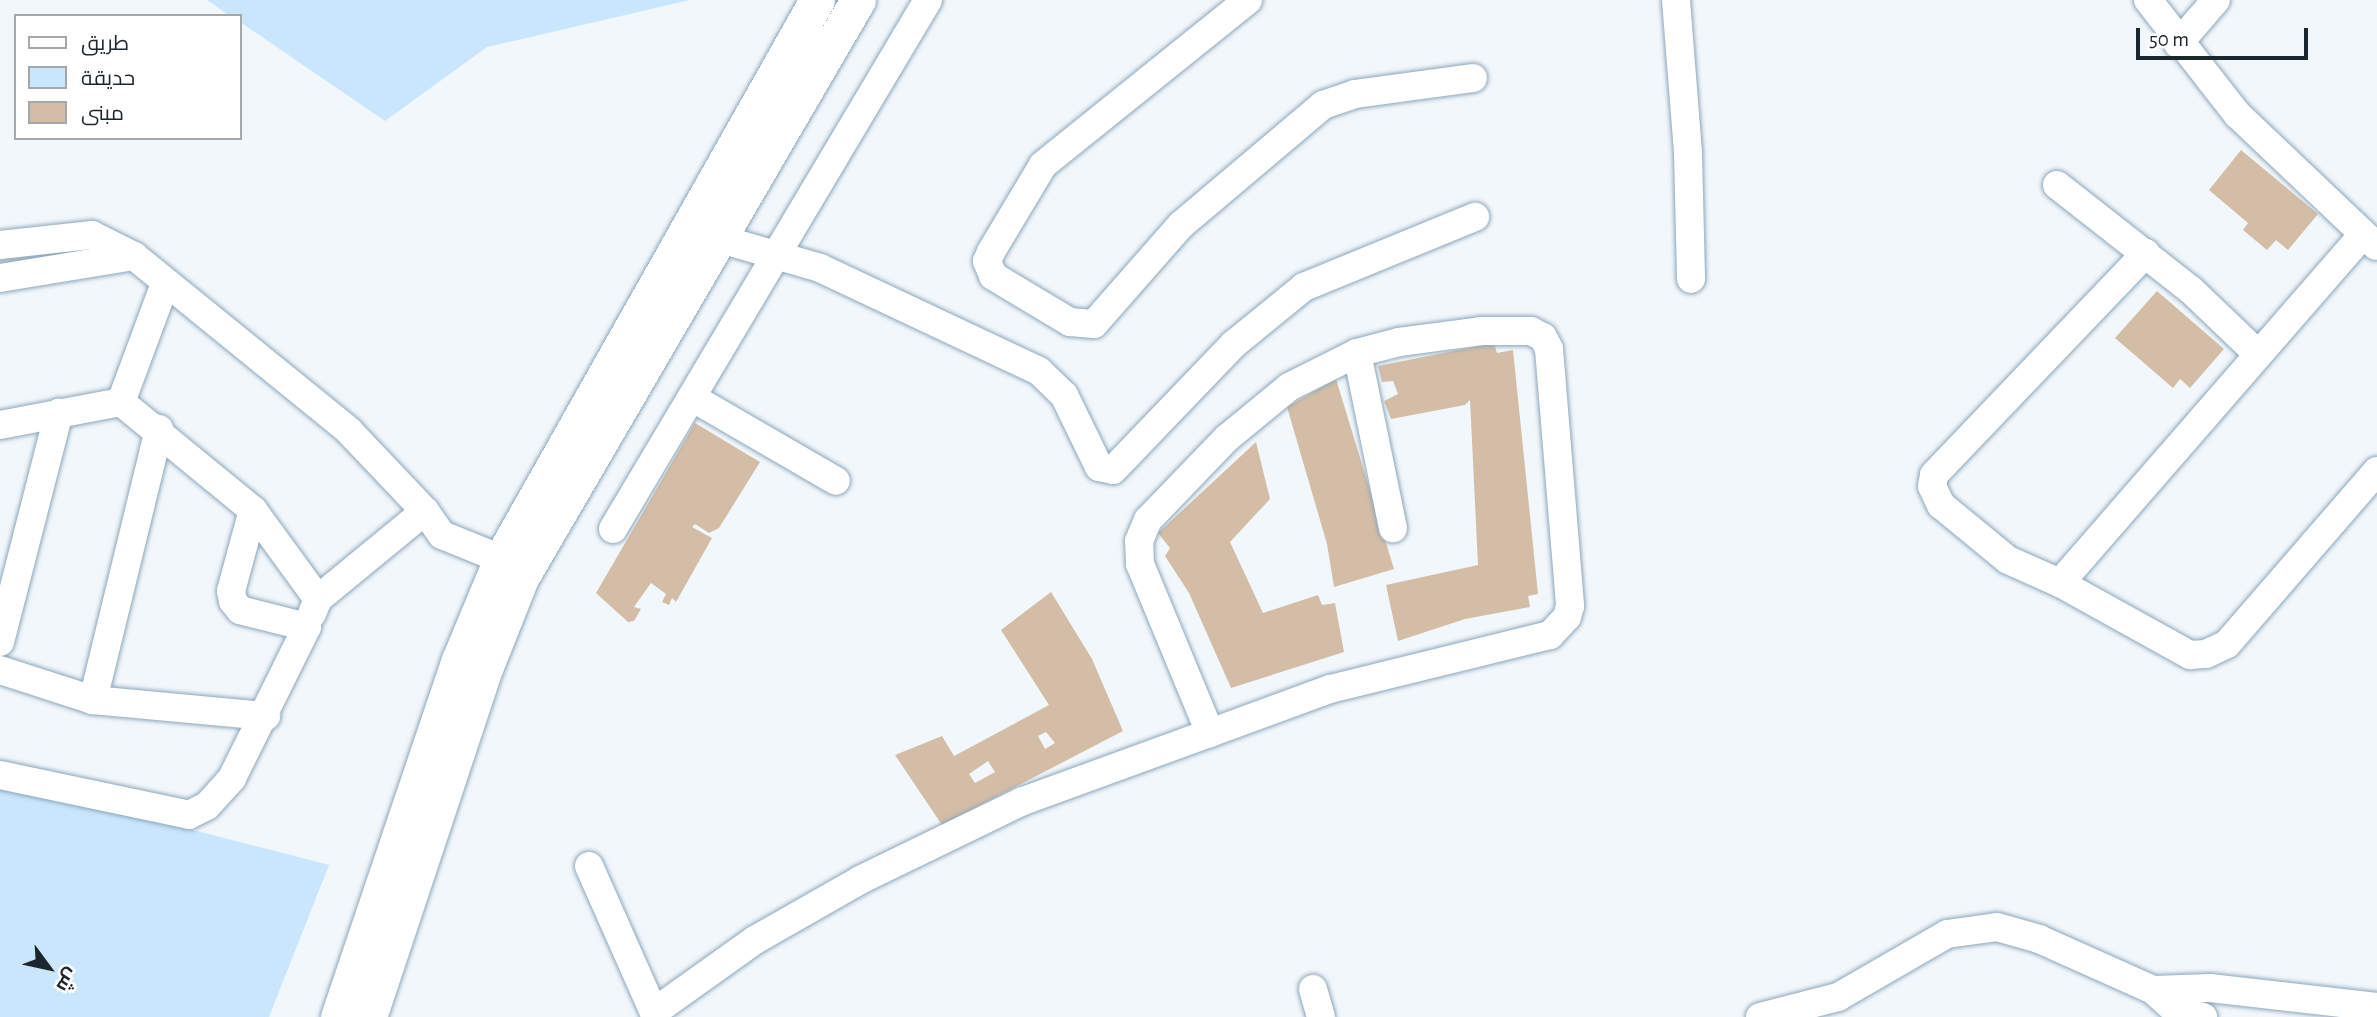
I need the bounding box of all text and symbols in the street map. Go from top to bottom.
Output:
legend [14,14,242,140]
scale bar [2139,14,2310,58]
text: 50 m [2149,29,2189,50]
text: طريق [81,33,129,54]
text: حديقة [81,68,135,89]
text: مبنى [81,103,124,124]
north arrow [14,933,84,1003]
text: ش [52,964,82,995]

